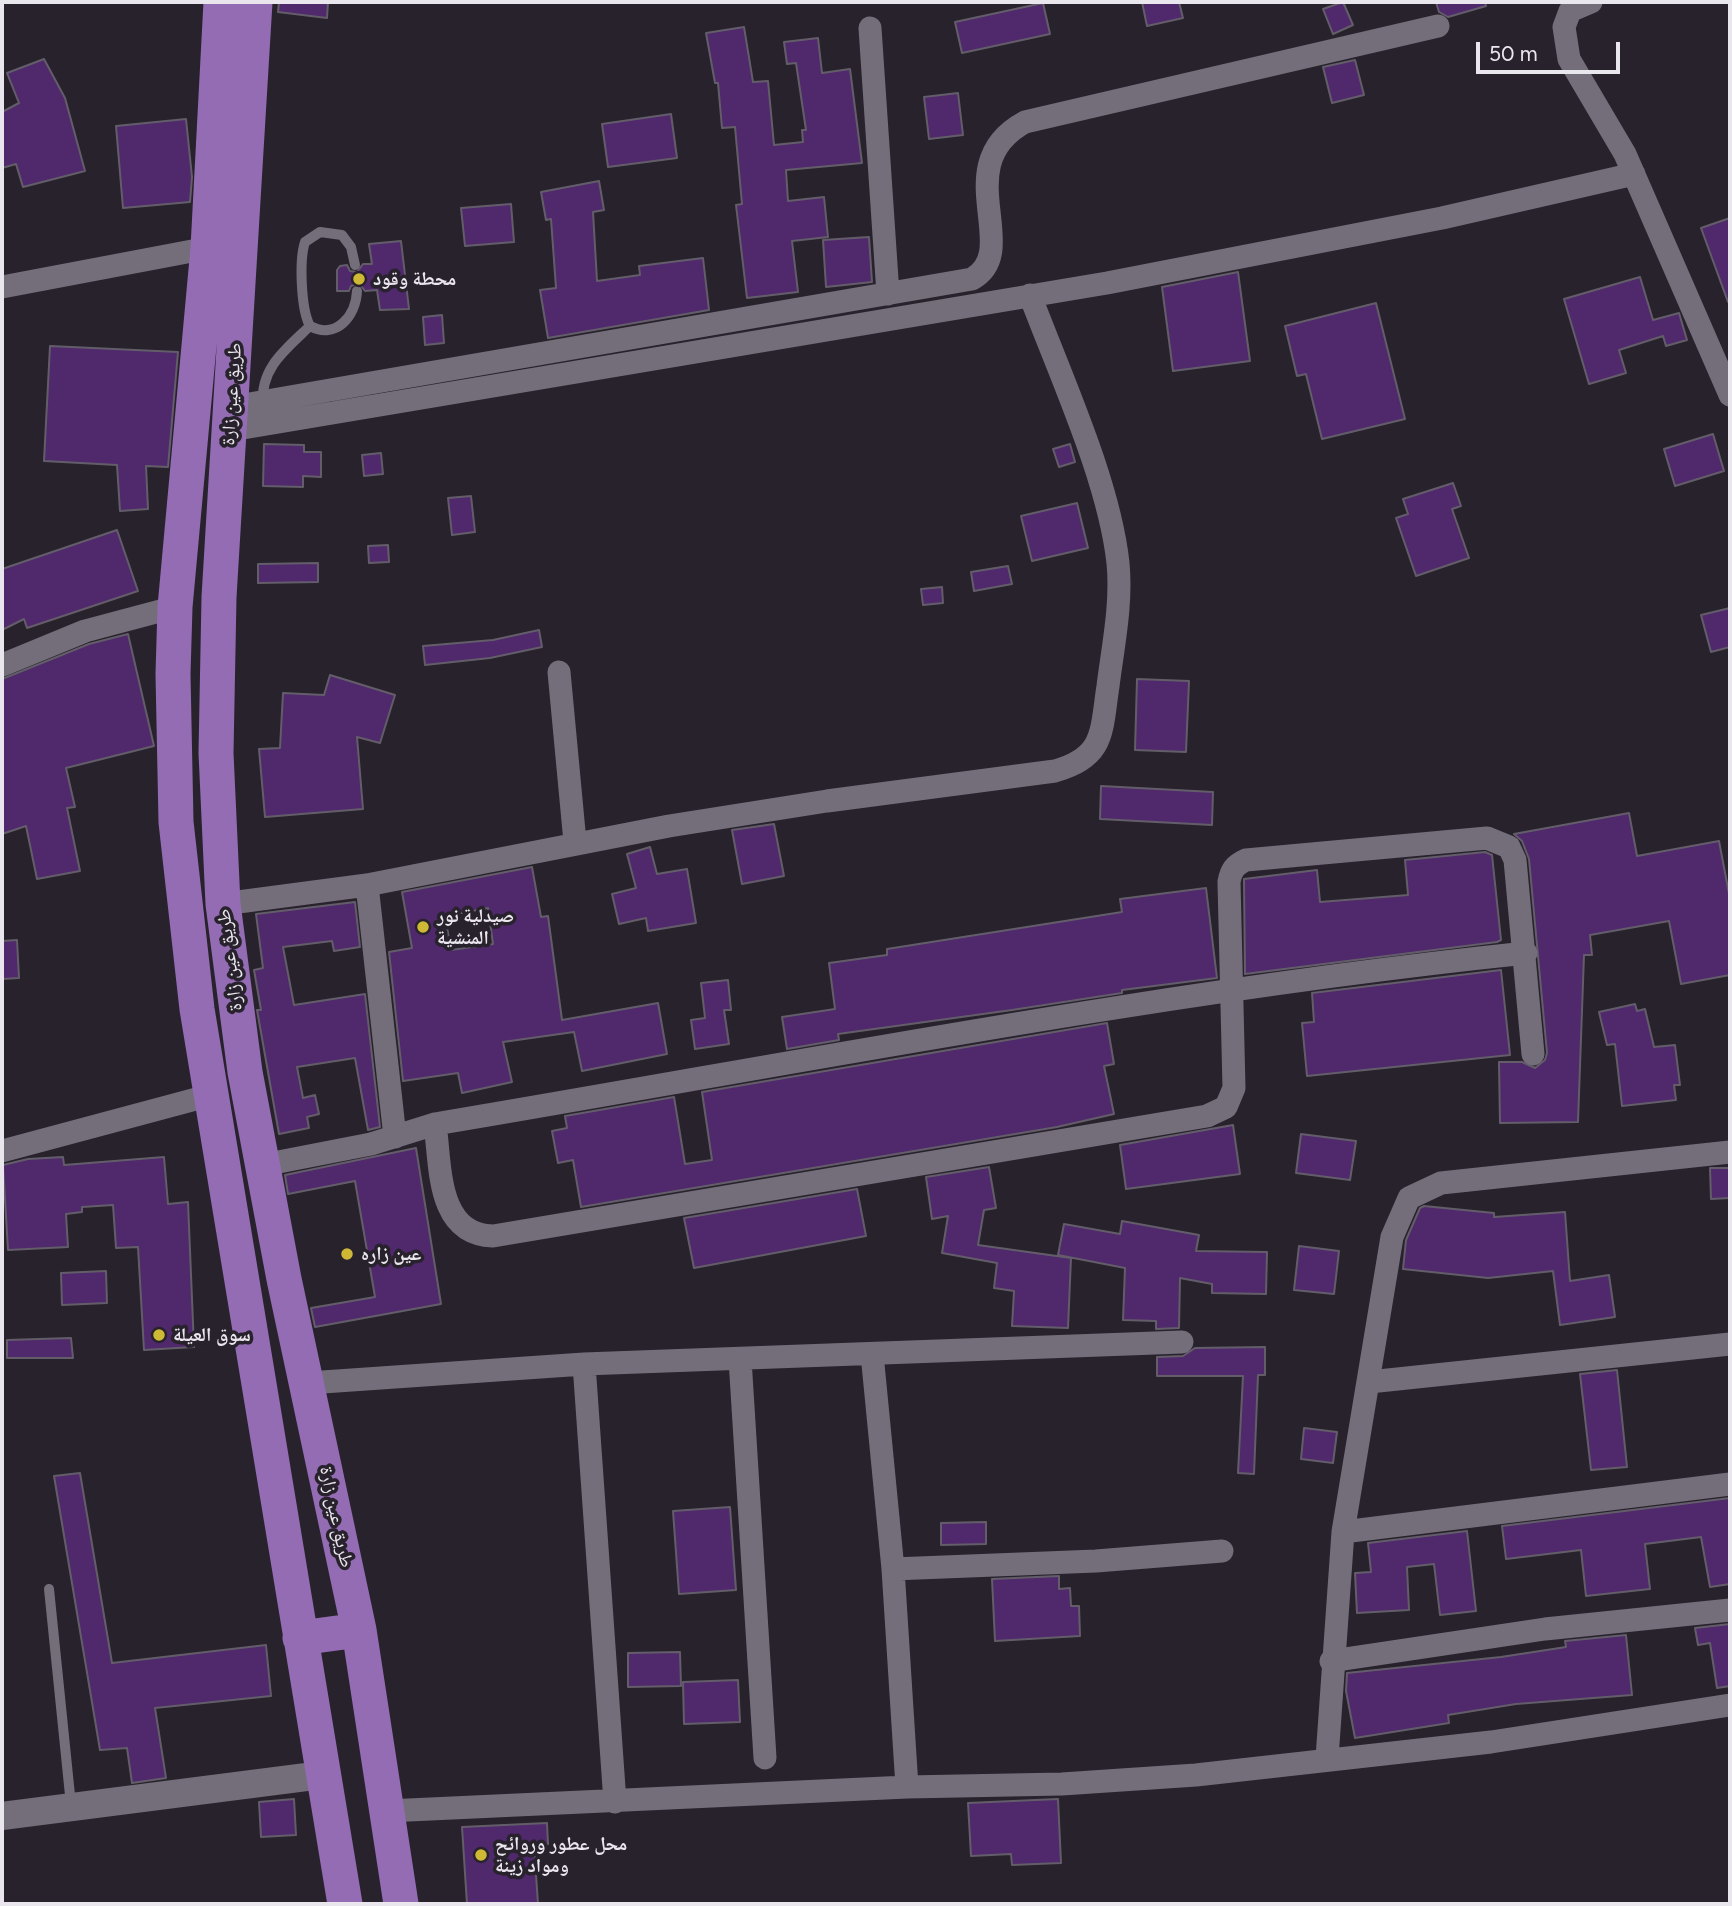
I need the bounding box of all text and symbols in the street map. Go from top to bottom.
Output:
scale bar [1480,28,1624,72]
text: 50 m [1489,41,1538,66]
place label: محطة وقود [373,268,456,290]
marker: محطة وقود [351,271,367,287]
street label: طريق عين زارة [217,342,247,446]
place label: صيدلية نور المنشية [437,905,514,949]
street label: طريق عين زارة [212,908,248,1012]
marker: صيدلية نور المنشية [415,919,431,935]
place label: عين زاره [361,1243,421,1265]
marker: عين زاره [339,1246,355,1262]
place label: سوق العيلة [173,1324,251,1346]
marker: سوق العيلة [151,1327,167,1343]
street label: طريق عين زارة [314,1464,358,1570]
place label: محل عطور وروائح ومواد زينة [495,1833,627,1877]
marker: محل عطور وروائح ومواد زينة [473,1847,489,1863]

